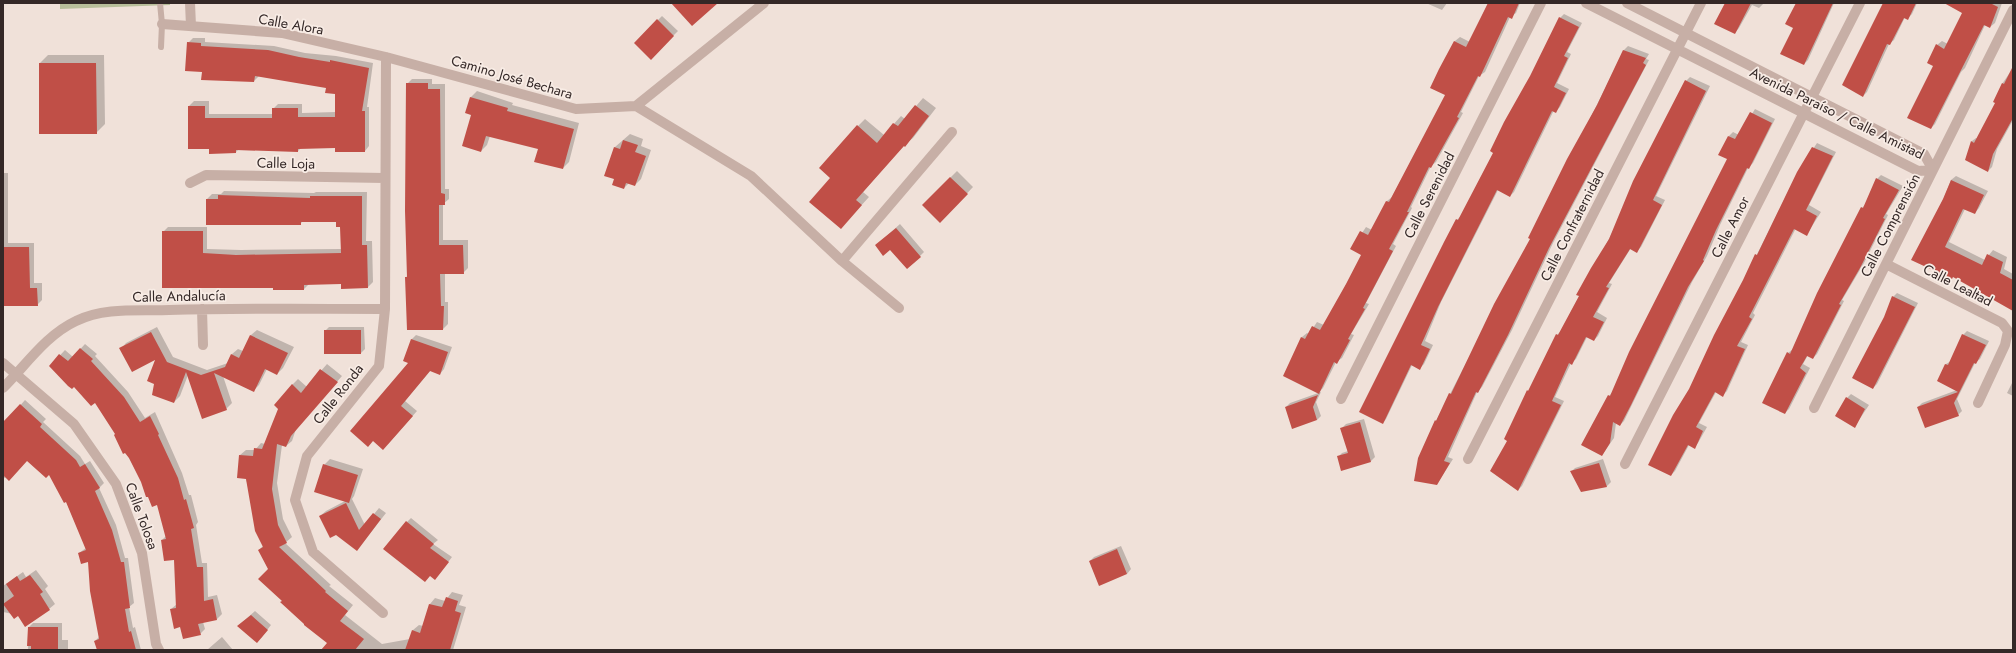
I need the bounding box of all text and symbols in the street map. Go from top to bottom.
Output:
street label: Calle Alora [257,8,325,40]
street label: Camino José Bechara [449,50,575,104]
street label: Avenida Paraíso / Calle Amistad [1747,62,1927,164]
street label: Calle Serenidad [1399,148,1459,242]
street label: Calle Loja [257,152,315,174]
street label: Calle Confraternidad [1535,166,1609,284]
street label: Calle Comprensión [1855,170,1925,280]
street label: Calle Amor [1706,193,1754,261]
street label: Calle Lealtad [1920,259,1996,311]
street label: Calle Andalucía [132,285,226,307]
street label: Calle Ronda [308,360,368,428]
street label: Calle Tolosa [121,480,163,552]

